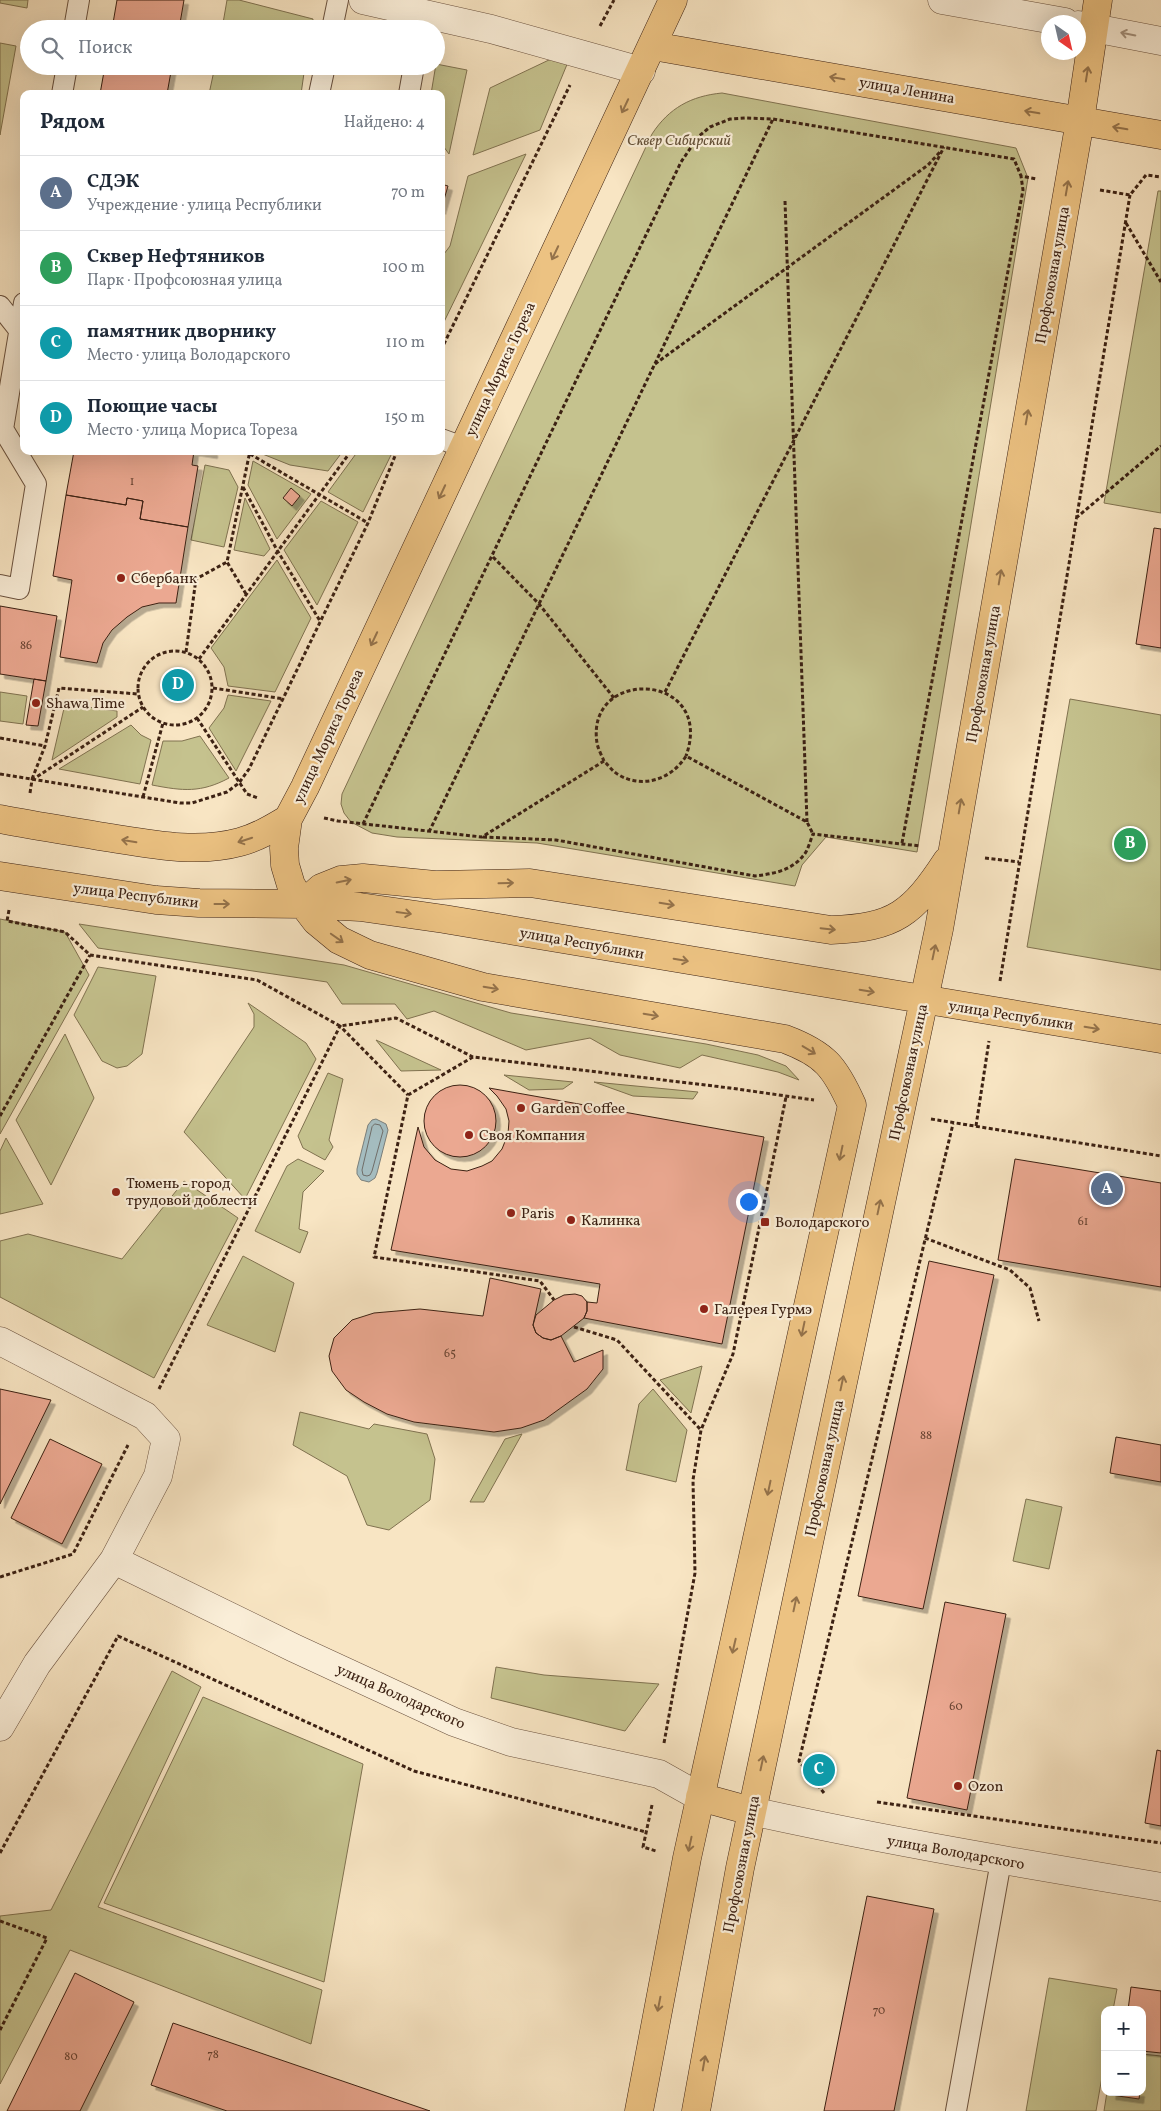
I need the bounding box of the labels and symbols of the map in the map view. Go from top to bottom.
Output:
north arrow [1041,15,1086,60]
one-way arrow [1120,29,1136,39]
one-way arrow [1082,67,1092,83]
one-way arrow [830,73,846,83]
street label: улица Ленина [857,73,956,110]
one-way arrow [619,98,629,113]
one-way arrow [1024,107,1040,117]
one-way arrow [1113,122,1129,132]
park label: Сквер Сибирский [627,131,731,152]
one-way arrow [1063,180,1073,196]
street label: Профсоюзная улица [1031,205,1076,346]
one-way arrow [550,245,559,260]
street label: улица Мориса Тореза [461,299,542,440]
one-way arrow [1023,409,1033,425]
house number: 1 [130,474,134,490]
one-way arrow [437,484,447,499]
place label: Сбербанк [131,569,197,590]
one-way arrow [995,569,1005,585]
marker: Сбербанк [115,572,127,584]
street label: Профсоюзная улица [962,604,1007,745]
one-way arrow [368,631,378,646]
house number: 86 [20,638,32,654]
pin: D [162,666,194,704]
street label: улица Мориса Тореза [289,666,370,807]
place label: Shawa Time [46,694,125,715]
marker: Shawa Time [30,697,42,709]
one-way arrow [956,798,966,814]
pin: B [1114,825,1146,863]
one-way arrow [121,835,137,845]
one-way arrow [237,836,253,846]
one-way arrow [336,875,352,885]
street label: улица Республики [72,878,200,915]
one-way arrow [498,878,514,888]
one-way arrow [214,899,230,909]
one-way arrow [659,899,675,909]
one-way arrow [395,909,411,919]
street label: улица Республики [518,923,646,966]
one-way arrow [819,924,835,934]
one-way arrow [330,933,344,943]
one-way arrow [929,945,939,961]
one-way arrow [673,955,689,965]
one-way arrow [483,983,499,993]
one-way arrow [858,986,874,996]
street label: улица Республики [947,996,1075,1037]
street label: Профсоюзная улица [885,1002,934,1143]
one-way arrow [643,1011,659,1021]
one-way arrow [1084,1023,1100,1033]
one-way arrow [802,1045,816,1055]
place label: Garden Coffee [531,1099,625,1120]
marker: Garden Coffee [515,1102,527,1114]
place label: Своя Компания [479,1126,585,1147]
marker: Своя Компания [463,1129,475,1141]
one-way arrow [836,1145,846,1161]
pin: A [1091,1170,1123,1208]
place label: Тюмень - город трудовой доблести [126,1174,257,1212]
marker: Тюмень - город трудовой доблести [110,1186,122,1198]
your location [736,1189,762,1215]
one-way arrow [875,1200,885,1216]
place label: Paris [521,1204,554,1225]
marker: Paris [505,1207,517,1219]
place label: Калинка [581,1211,641,1232]
place label: Володарского [775,1213,869,1234]
marker: Калинка [565,1214,577,1226]
house number: 61 [1078,1214,1088,1230]
marker: Володарского [759,1216,771,1228]
place label: Галерея Гурмэ [714,1300,812,1321]
marker: Галерея Гурмэ [698,1303,710,1315]
one-way arrow [798,1321,808,1337]
house number: 65 [444,1346,456,1362]
one-way arrow [838,1376,847,1392]
street label: Профсоюзная улица [801,1398,850,1539]
house number: 88 [920,1428,932,1444]
one-way arrow [764,1479,773,1495]
one-way arrow [791,1597,801,1613]
one-way arrow [729,1638,738,1654]
street label: улица Володарского [333,1659,468,1735]
house number: 60 [949,1699,963,1715]
pin: C [803,1751,835,1789]
one-way arrow [757,1756,767,1772]
place label: Ozon [968,1777,1003,1798]
marker: Ozon [952,1780,964,1792]
street label: Профсоюзная улица [719,1794,766,1935]
street label: улица Володарского [885,1831,1026,1876]
one-way arrow [685,1836,695,1852]
one-way arrow [654,1995,664,2011]
house number: 70 [873,2003,885,2019]
house number: 78 [207,2047,219,2063]
house number: 80 [64,2049,78,2065]
one-way arrow [700,2055,710,2071]

